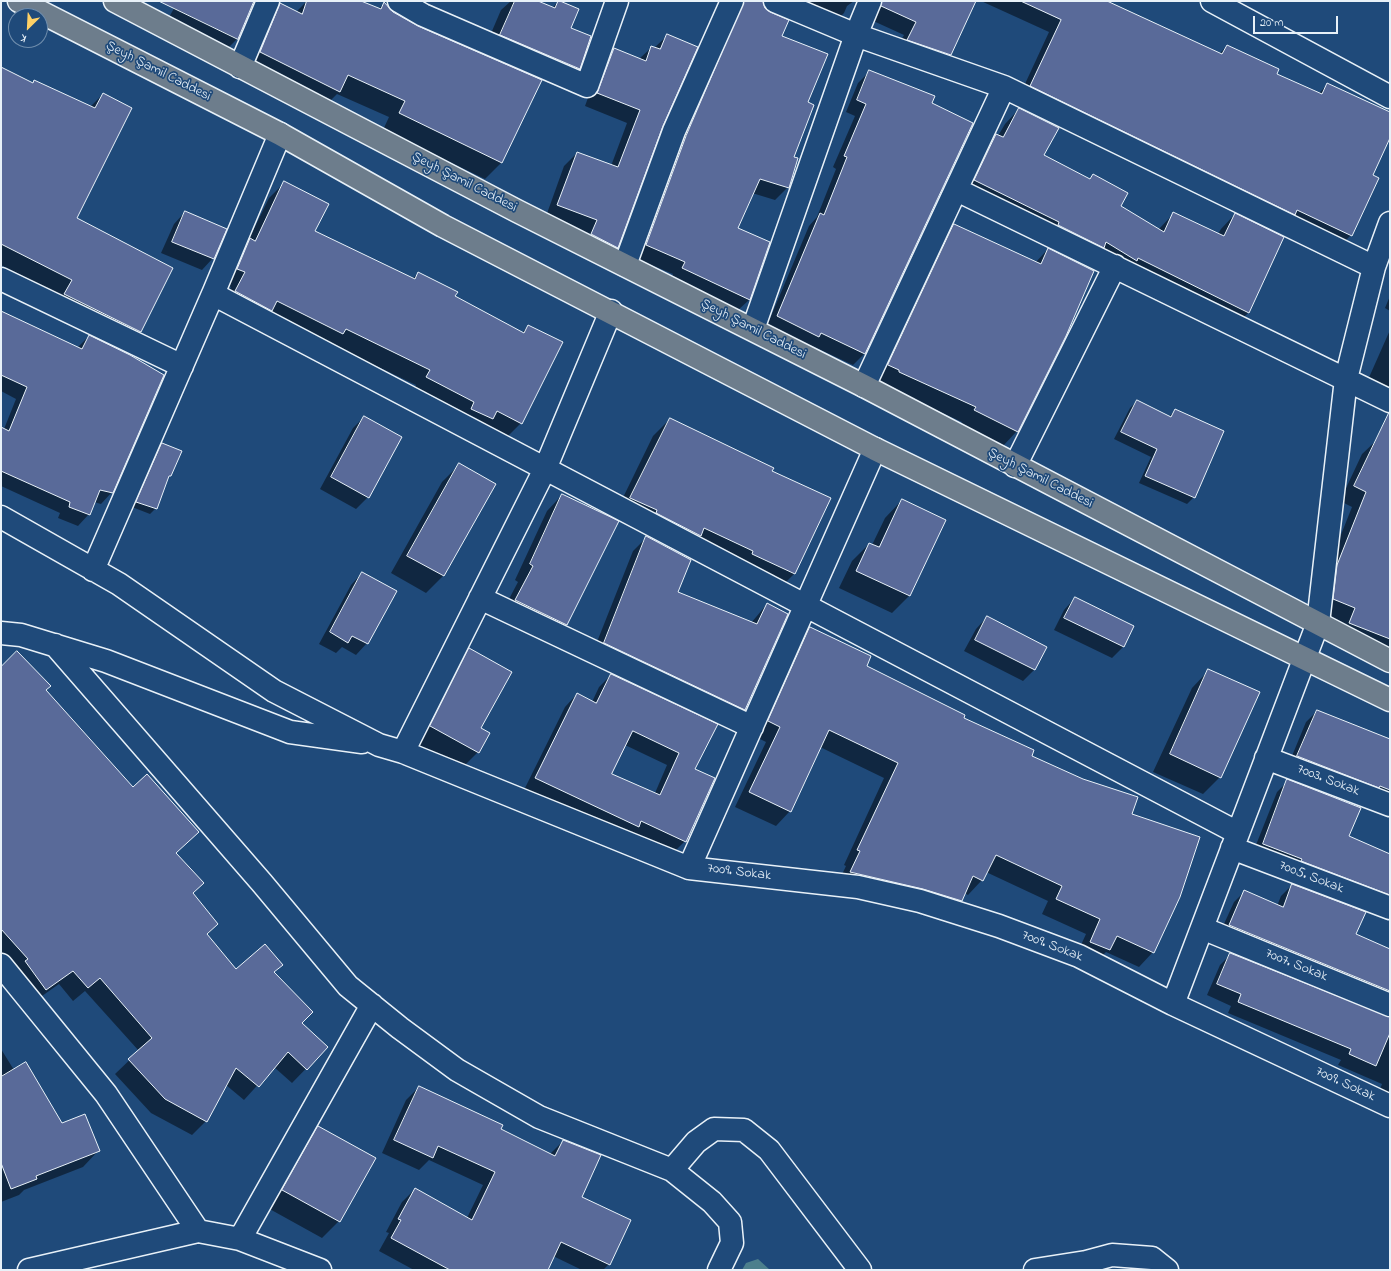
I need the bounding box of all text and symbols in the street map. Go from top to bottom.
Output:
north arrow [8,8,48,48]
scale bar [1255,8,1340,34]
text: 20 m [1260,14,1283,32]
text: K [18,30,29,46]
street label: Şeyh Şamil Caddesi [103,38,213,106]
street label: Şeyh Şamil Caddesi [409,149,519,217]
street label: Şeyh Şamil Caddesi [698,296,808,364]
street label: Şeyh Şamil Caddesi [985,445,1095,513]
street label: 7003. Sokak [1294,761,1362,801]
street label: 7005. Sokak [1276,858,1346,898]
street label: 7009. Sokak [706,861,772,885]
street label: 7009. Sokak [1019,928,1085,966]
street label: 7007. Sokak [1262,946,1330,986]
street label: 7009. Sokak [1312,1064,1378,1106]

